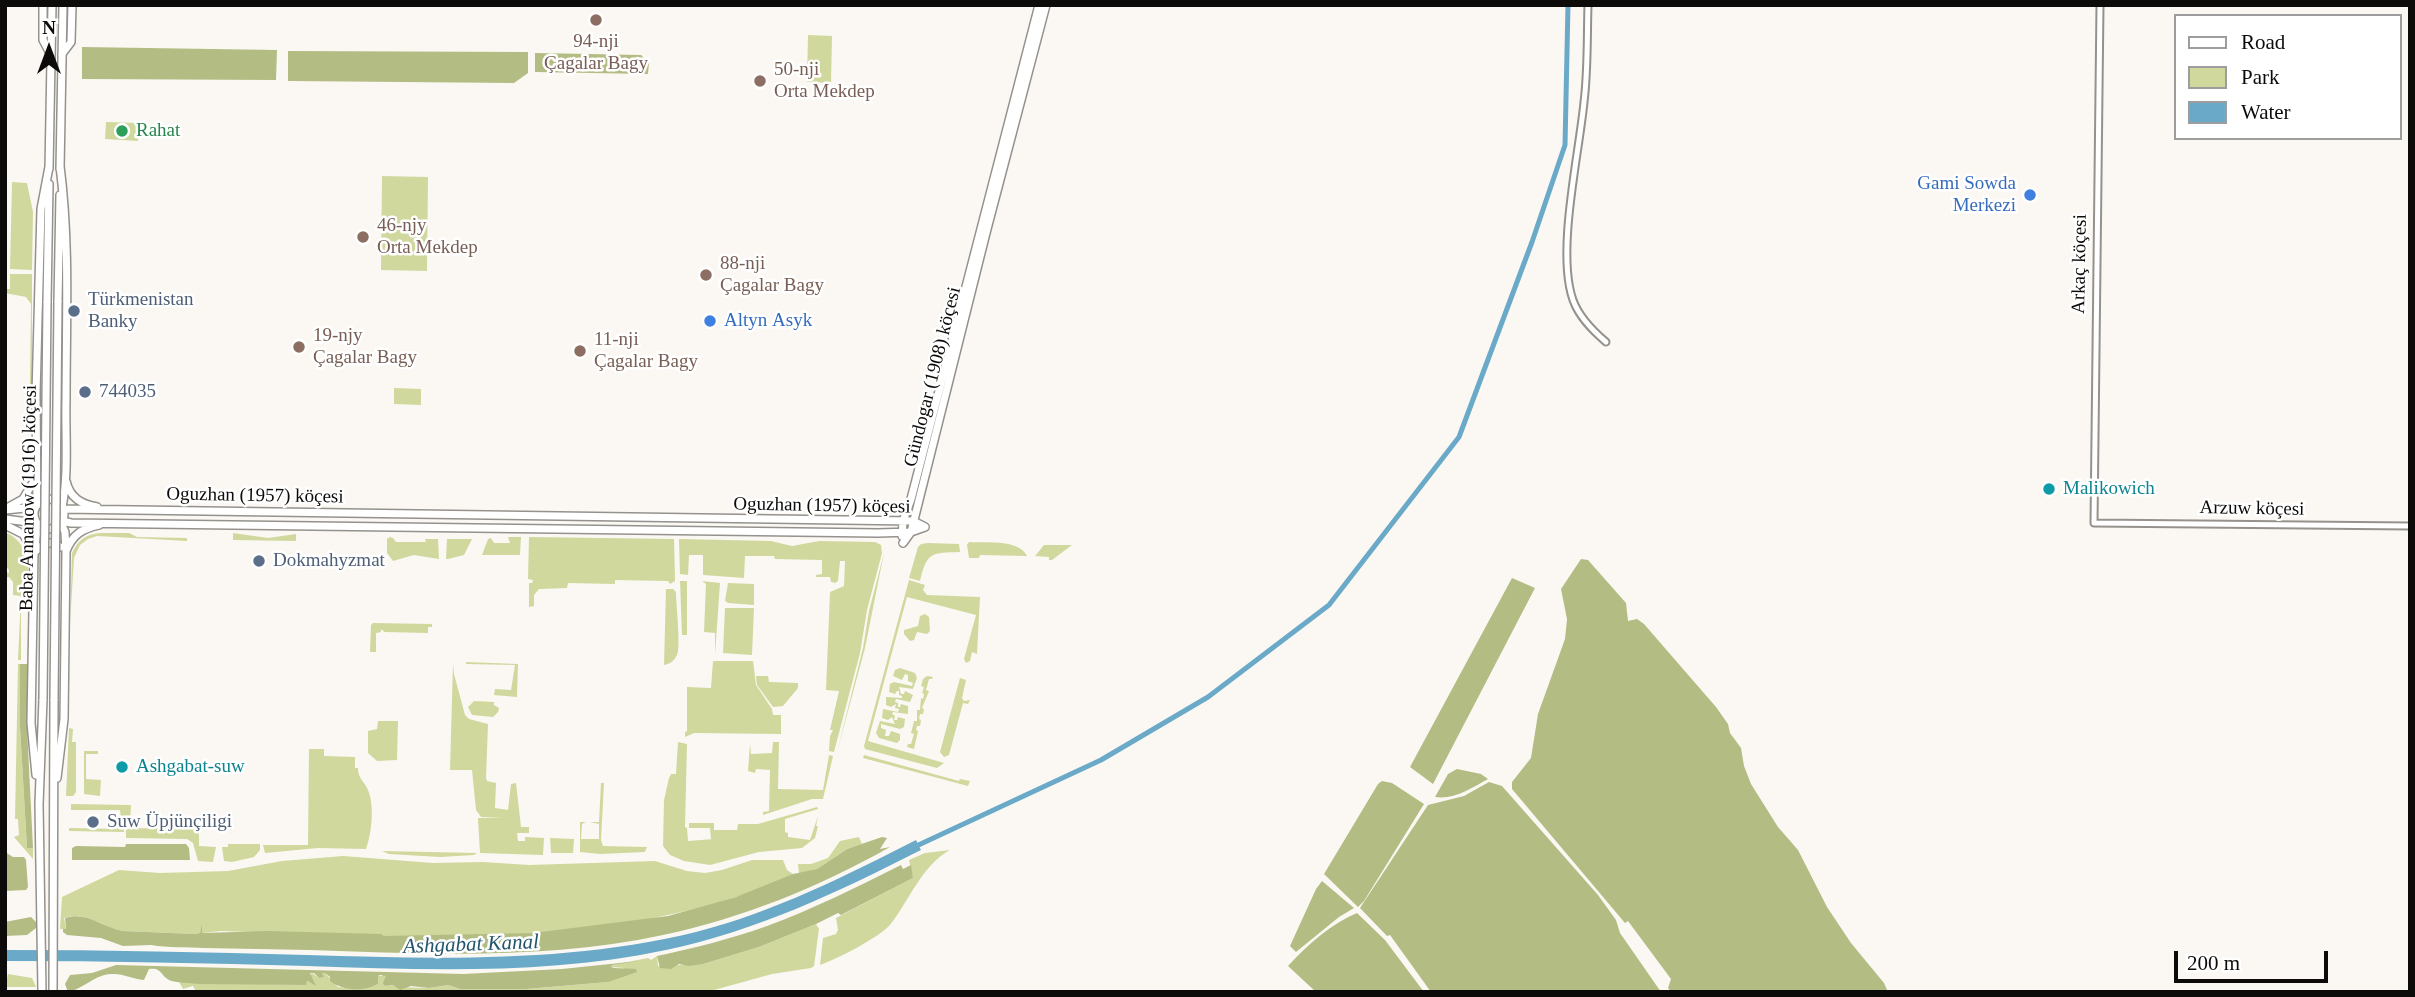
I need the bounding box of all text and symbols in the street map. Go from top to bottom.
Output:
marker: 94-nji Çagalar Bagy [588,12,604,28]
north arrow [14,14,84,84]
legend [2174,14,2401,140]
text: N [42,17,56,38]
text: Road [2241,30,2285,54]
place label: 94-nji Çagalar Bagy [544,31,648,75]
place label: 50-nji Orta Mekdep [774,59,875,103]
text: Park [2241,65,2280,89]
marker: 50-nji Orta Mekdep [752,73,768,89]
text: Water [2241,100,2291,124]
place label: Rahat [136,120,180,142]
marker: Rahat [114,123,130,139]
place label: Gami Sowda Merkezi [1917,173,2016,217]
marker: Gami Sowda Merkezi [2022,187,2038,203]
street label: Arkaç köçesi [2068,214,2092,314]
place label: 46-njy Orta Mekdep [377,215,478,259]
marker: 46-njy Orta Mekdep [355,229,371,245]
place label: 88-nji Çagalar Bagy [720,253,824,297]
marker: 88-nji Çagalar Bagy [698,267,714,283]
street label: Gündogar (1908) köçesi [900,285,966,469]
place label: Türkmenistan Banky [88,289,194,333]
marker: Türkmenistan Banky [66,303,82,319]
place label: Altyn Asyk [724,310,812,332]
marker: Altyn Asyk [702,313,718,329]
place label: 19-njy Çagalar Bagy [313,325,417,369]
place label: 11-nji Çagalar Bagy [594,329,698,373]
marker: 19-njy Çagalar Bagy [291,339,307,355]
marker: 11-nji Çagalar Bagy [572,343,588,359]
place label: 744035 [99,381,156,403]
marker: 744035 [77,384,93,400]
street label: Baba Annanow (1916) köçesi [16,385,42,611]
place label: Malikowich [2063,478,2155,500]
marker: Malikowich [2041,481,2057,497]
street label: Oguzhan (1957) köçesi [166,483,344,509]
street label: Oguzhan (1957) köçesi [733,493,911,519]
street label: Arzuw köçesi [2199,497,2305,521]
place label: Dokmahyzmat [273,550,385,572]
marker: Dokmahyzmat [251,553,267,569]
place label: Ashgabat-suw [136,756,245,778]
marker: Ashgabat-suw [114,759,130,775]
place label: Suw Üpjünçiligi [107,811,232,833]
marker: Suw Üpjünçiligi [85,814,101,830]
water label: Ashgabat Kanal [403,930,539,960]
scale bar [2177,937,2331,981]
text: 200 m [2187,951,2240,975]

